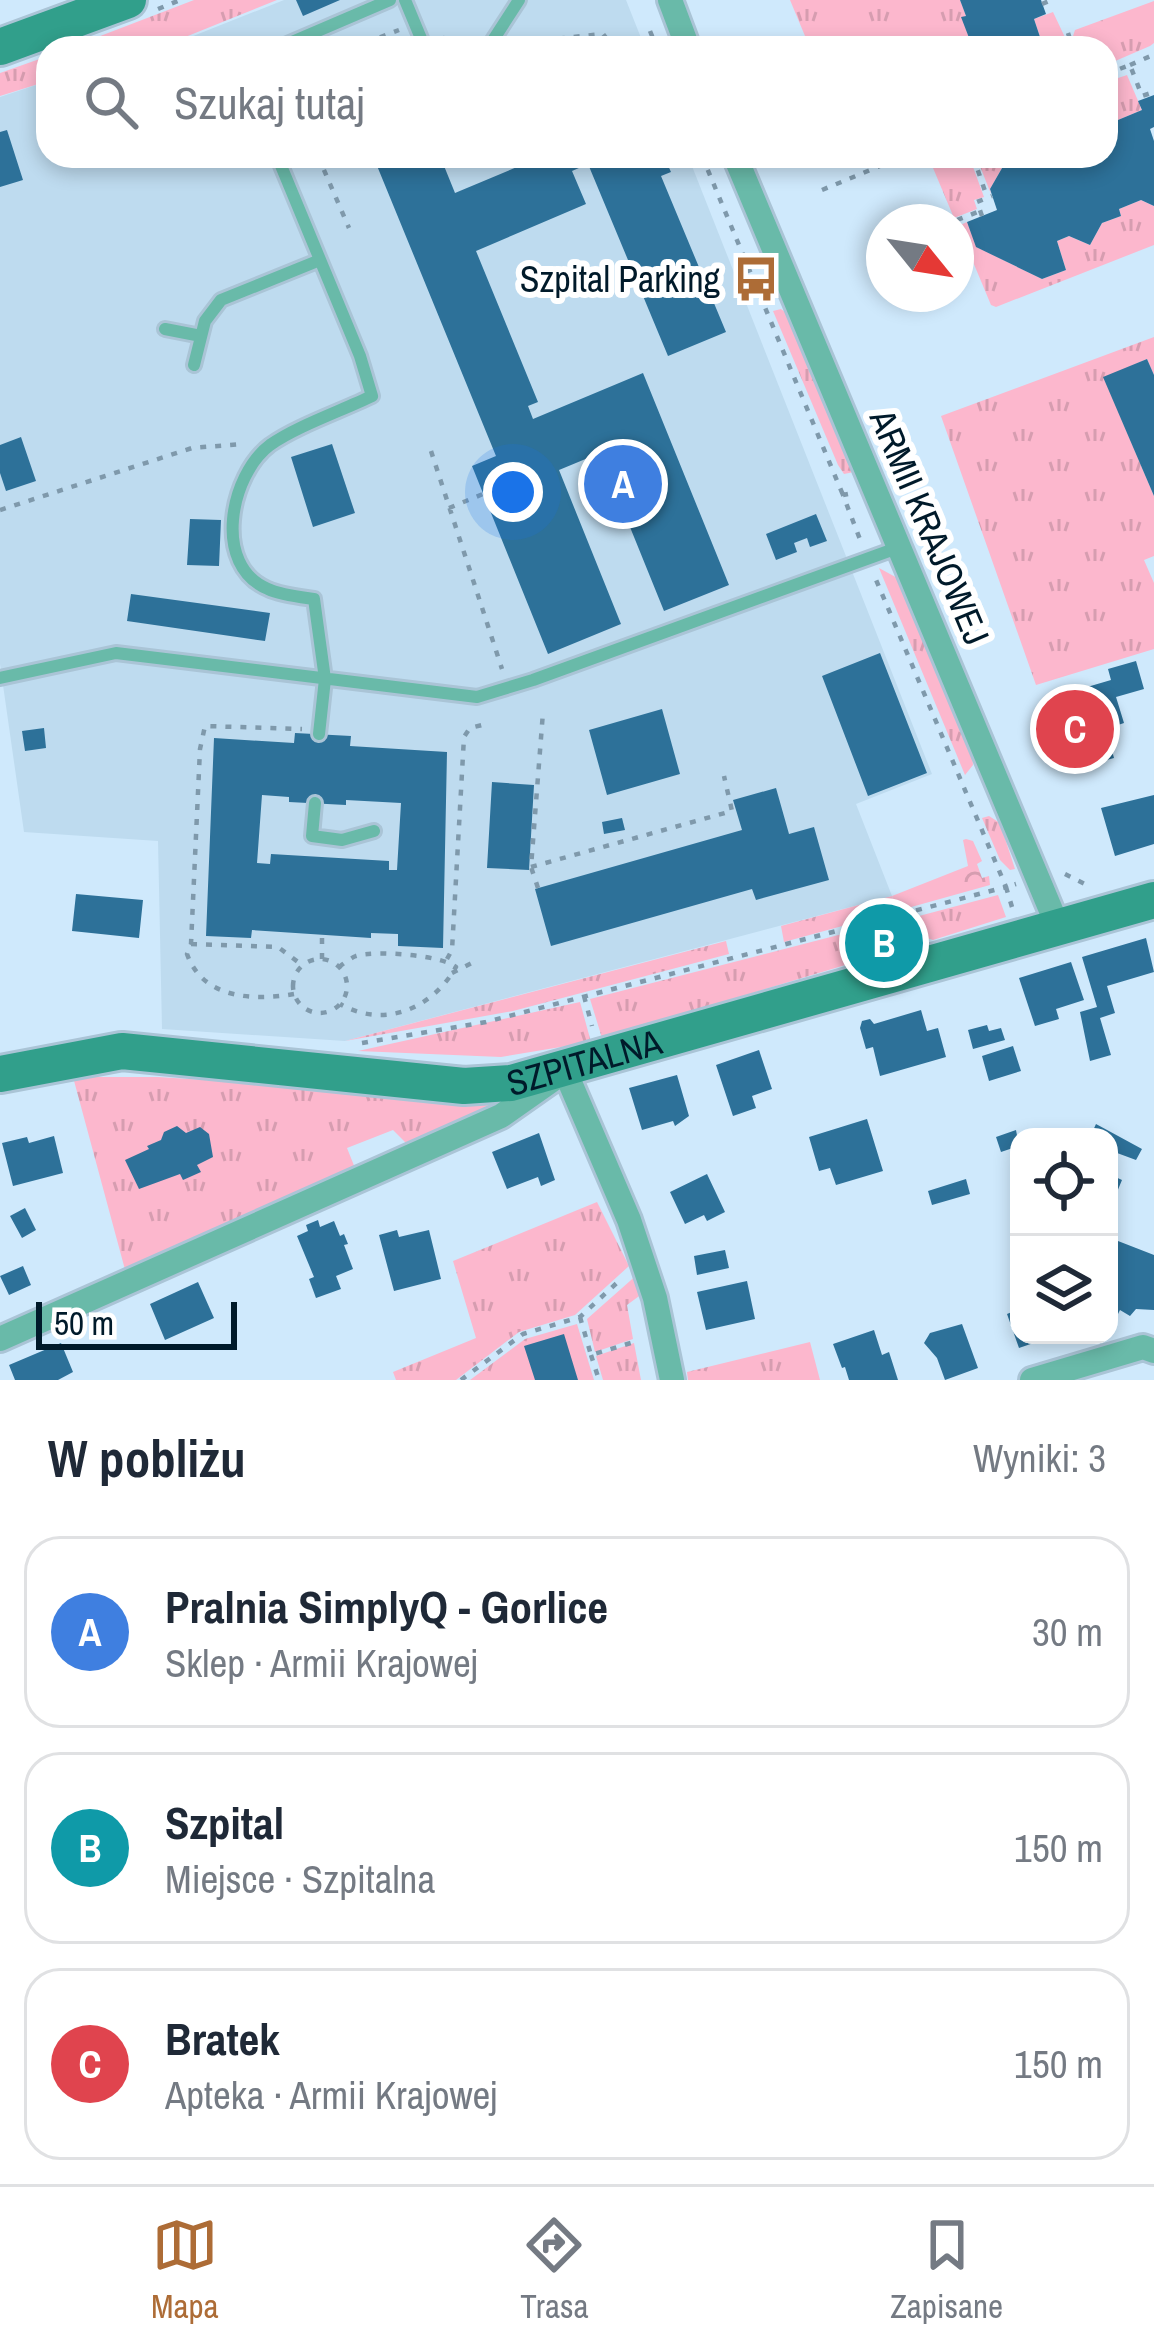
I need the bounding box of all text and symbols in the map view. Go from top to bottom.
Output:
search box [36,36,1118,168]
icon: search [78,69,144,135]
text: Szukaj tutaj [174,72,365,133]
north arrow [866,204,974,312]
bus stop icon: Szpital Parking [731,254,781,304]
place label: Szpital Parking [520,255,721,303]
street label: ARMII KRAJOWEJ [858,401,1001,652]
pin: A [584,439,662,529]
your location [483,462,543,522]
pin: C [1036,684,1114,774]
pin: B [845,898,923,988]
street label: SZPITALNA [501,1017,667,1107]
map controls [1010,1128,1118,1344]
button: locate [1010,1128,1118,1236]
button: layers [1010,1236,1118,1344]
scale bar [36,1296,237,1349]
text: 50 m [54,1301,114,1345]
text: W pobliżu [48,1424,245,1493]
text: Wyniki: 3 [973,1432,1106,1484]
text: Pralnia SimplyQ - Gorlice [165,1576,608,1637]
text: A [78,1606,102,1658]
text: 30 m [1032,1606,1103,1658]
text: Sklep · Armii Krajowej [165,1637,478,1689]
text: Szpital [165,1792,284,1853]
text: B [78,1822,102,1874]
text: 150 m [1014,1822,1103,1874]
text: Miejsce · Szpitalna [165,1853,435,1905]
text: Bratek [165,2008,280,2069]
text: C [78,2038,102,2090]
text: 150 m [1014,2038,1103,2090]
text: Apteka · Armii Krajowej [165,2069,497,2121]
tab: Mapa [151,2212,219,2328]
tab: Trasa [520,2212,589,2328]
tab: Zapisane [890,2212,1003,2328]

